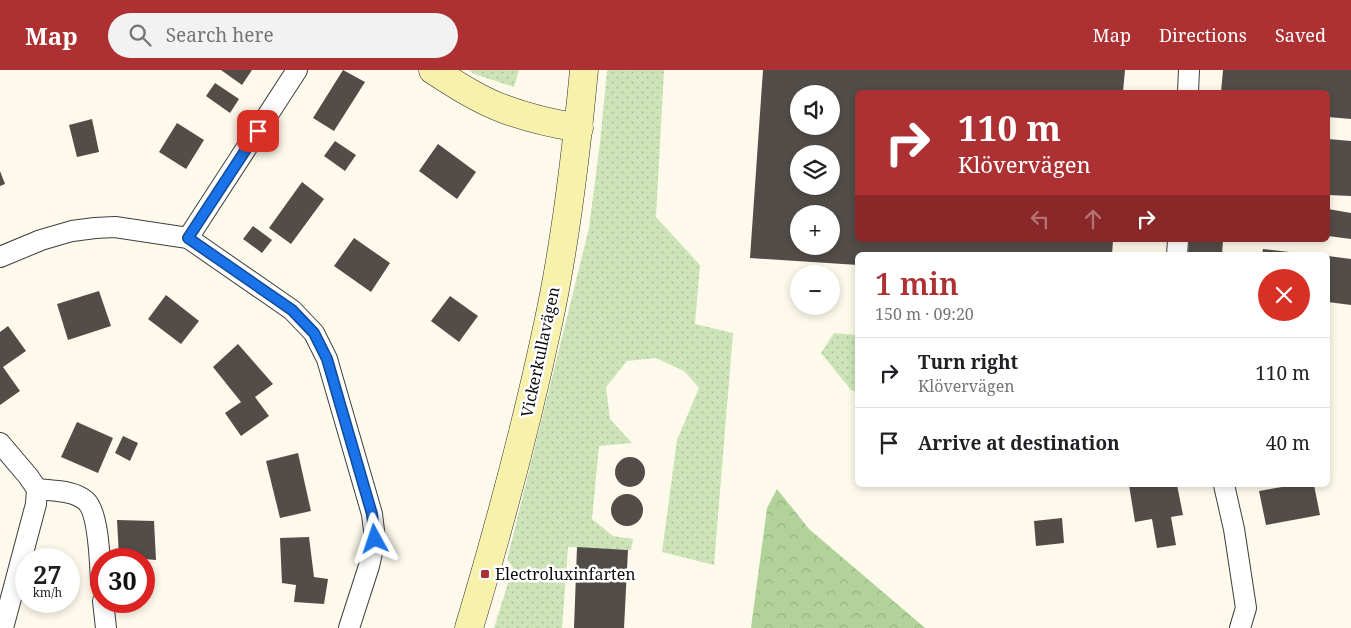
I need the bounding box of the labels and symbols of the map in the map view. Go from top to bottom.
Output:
pin [237,110,279,152]
street label: Vickerkullavägen [515,285,565,419]
position arrow [348,512,400,564]
speed limit sign: 30 [90,548,155,613]
place label: Electroluxinfarten [495,563,636,585]
marker: Electroluxinfarten [479,568,491,580]

